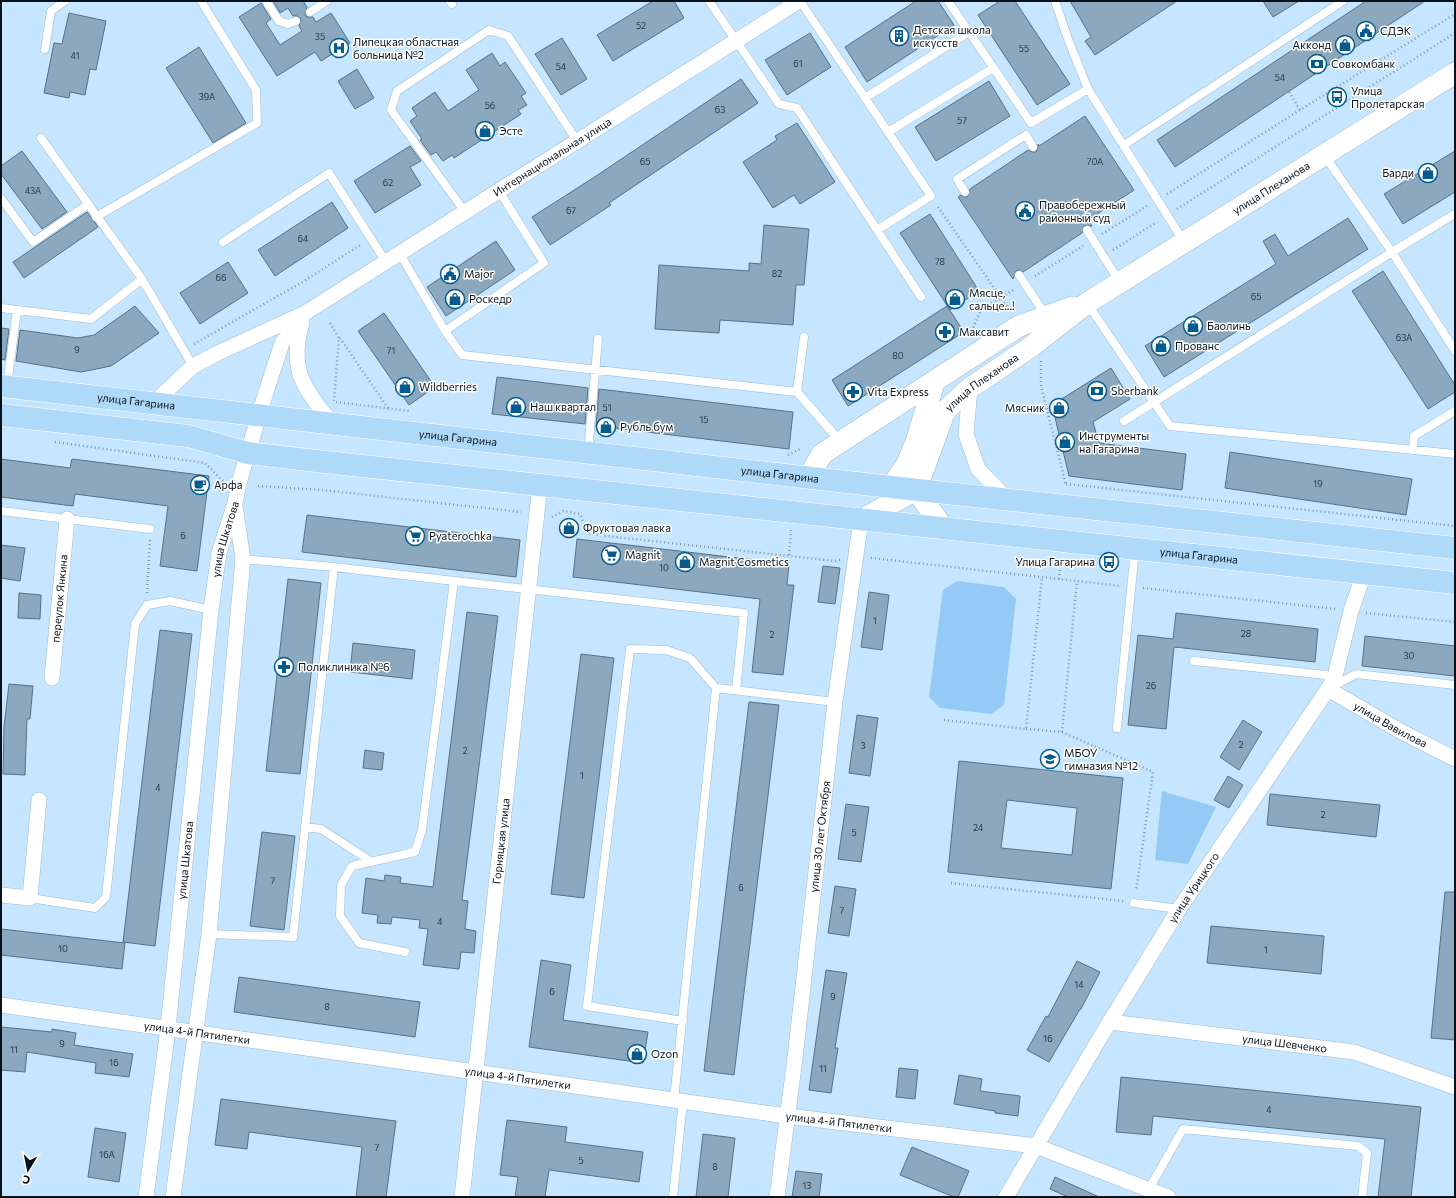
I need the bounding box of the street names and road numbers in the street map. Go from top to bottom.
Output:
street label: Интернациональная улица [490,114,613,199]
street label: улица Плеханова [1230,158,1312,216]
street label: улица Плеханова [942,350,1021,414]
street label: улица Гагарина [96,390,176,412]
street label: улица Гагарина [418,426,498,448]
street label: улица Гагарина [740,463,820,485]
street label: улица Шкатова [209,499,241,578]
street label: улица Гагарина [1159,544,1239,566]
street label: переулок Янкина [48,554,70,643]
street label: улица Вавилова [1352,699,1429,750]
street label: улица 30 лет Октября [807,780,832,893]
street label: Горняцкая улица [489,797,512,885]
street label: улица Шкатова [174,821,195,900]
street label: улица Урицкого [1165,849,1222,925]
street label: улица 4-й Пятилетки [143,1018,251,1046]
street label: улица Шевченко [1242,1031,1328,1055]
street label: улица 4-й Пятилетки [464,1064,572,1091]
street label: улица 4-й Пятилетки [785,1109,893,1135]

